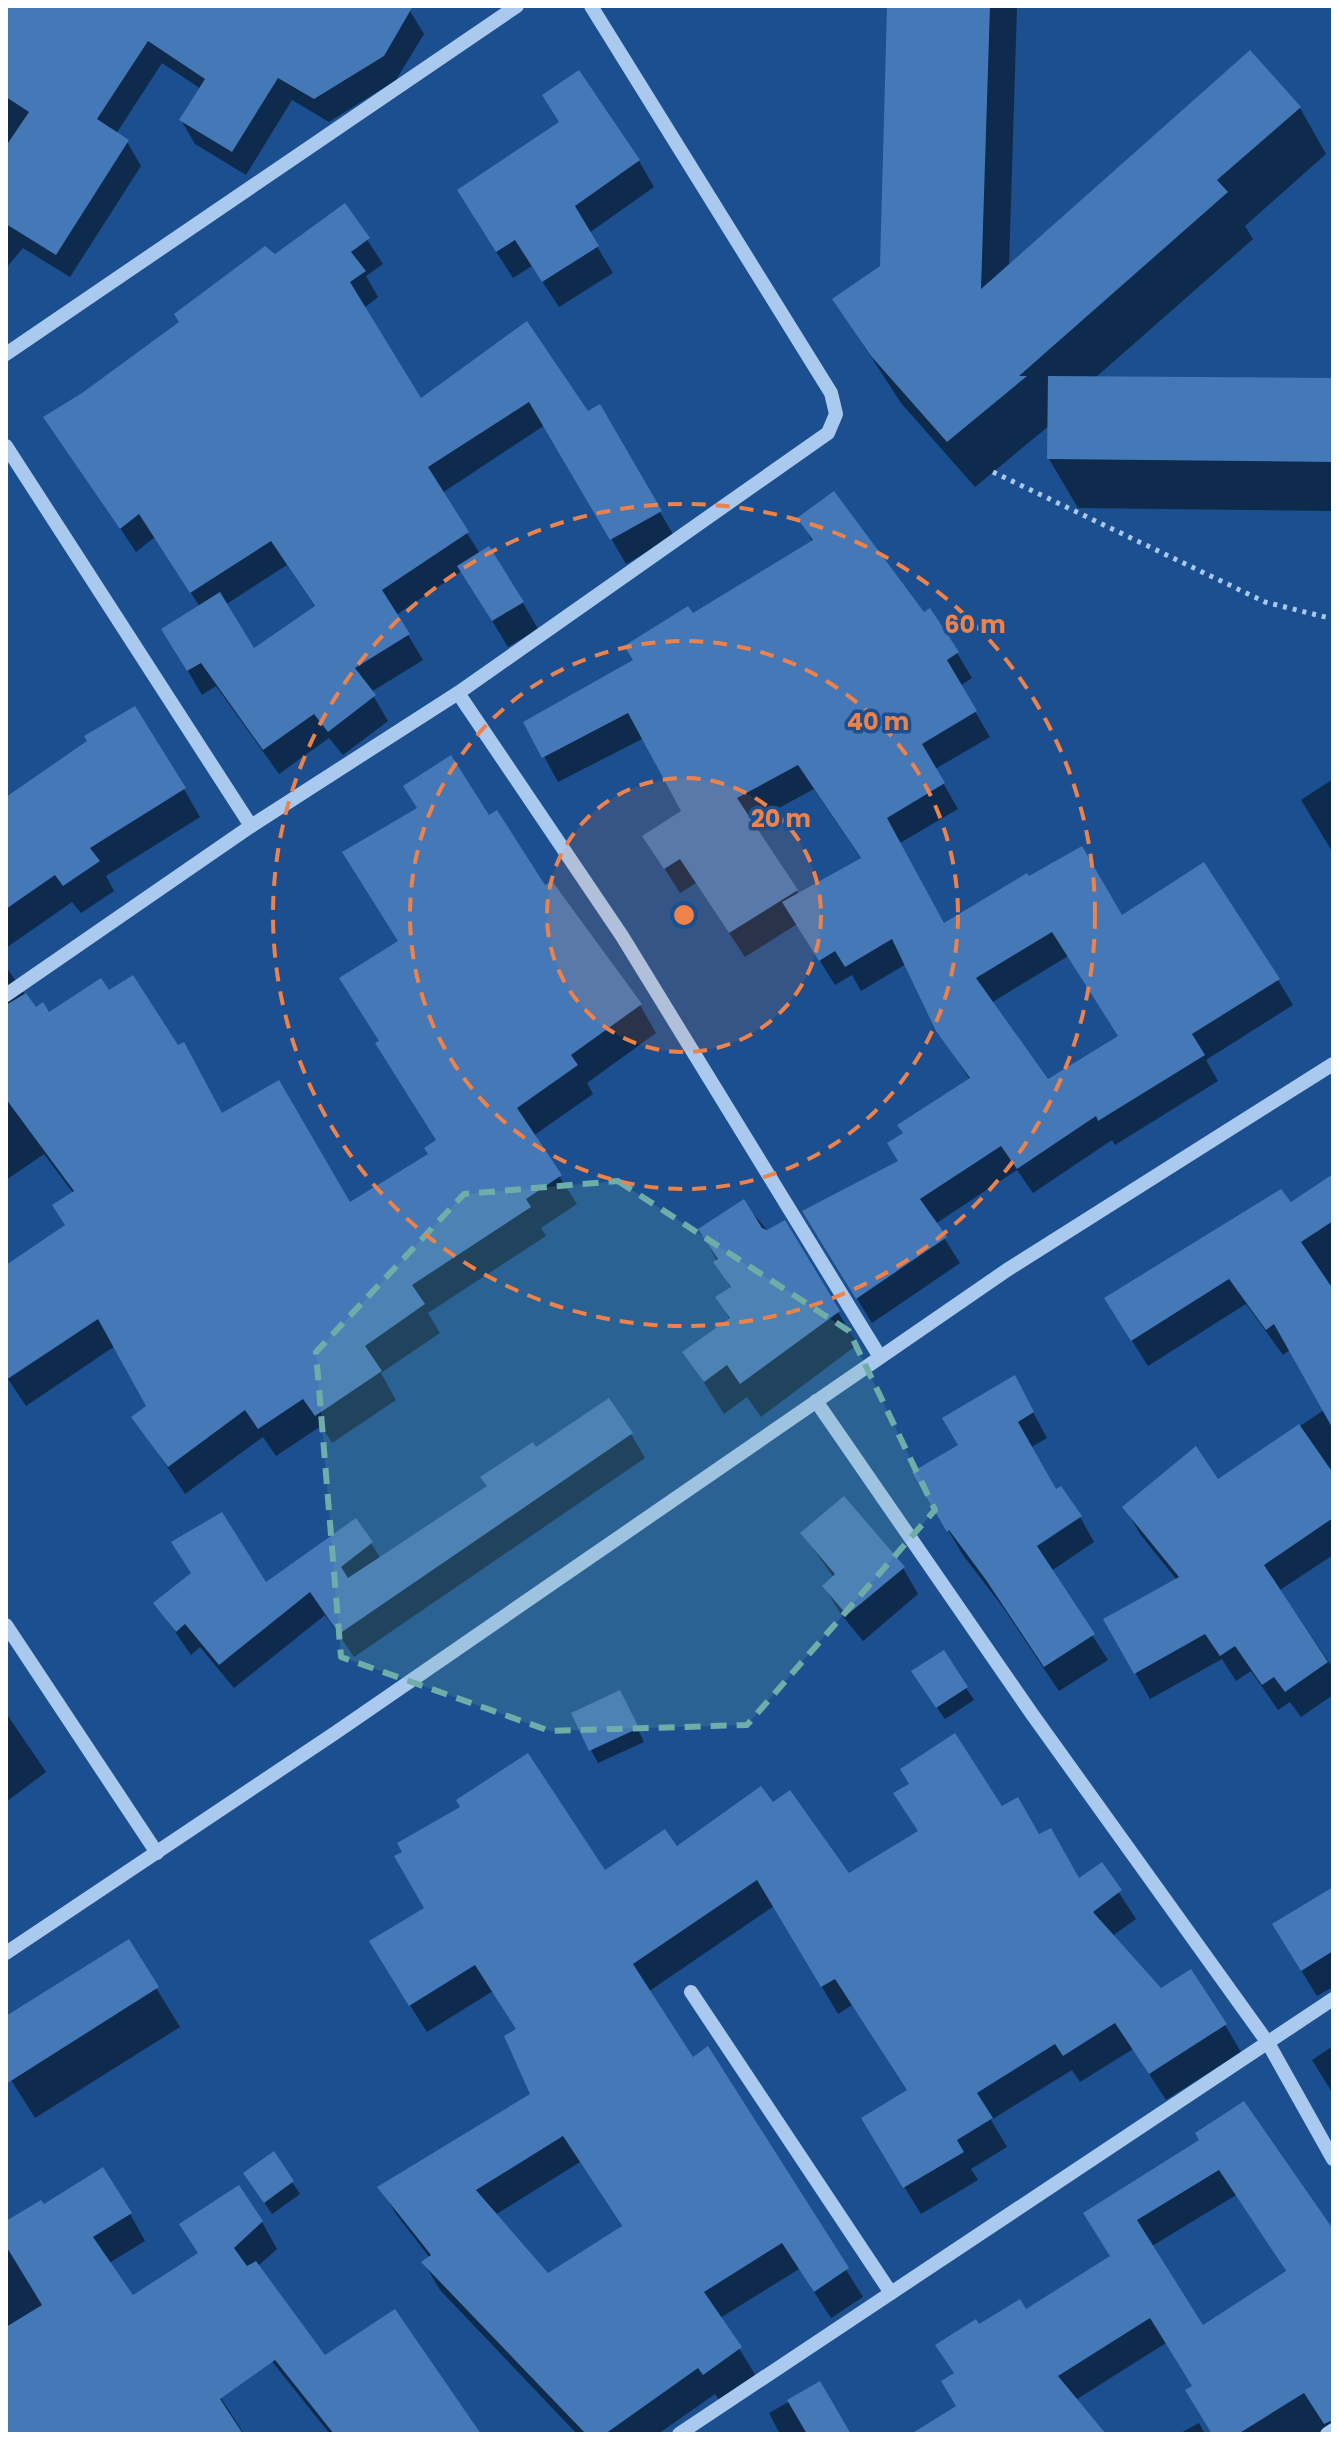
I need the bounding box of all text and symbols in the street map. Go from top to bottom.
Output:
text: 60 m [944,608,1006,641]
text: 40 m [847,705,909,738]
text: 20 m [751,802,811,835]
centre of rings [670,901,698,929]

